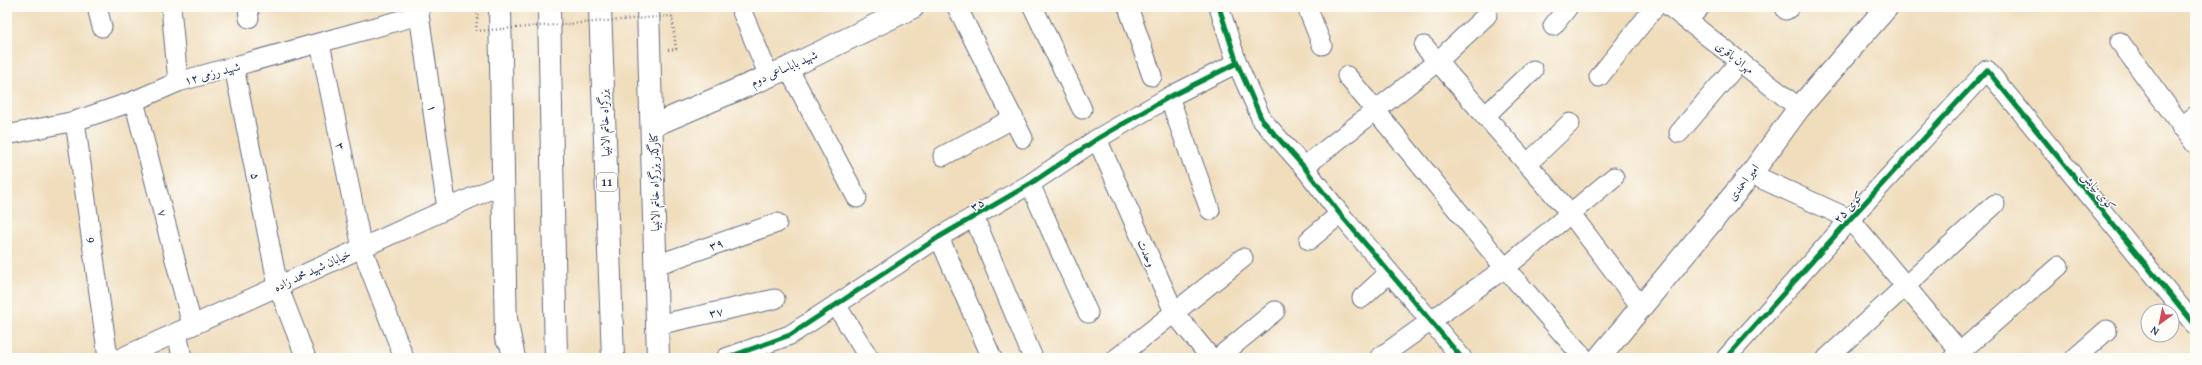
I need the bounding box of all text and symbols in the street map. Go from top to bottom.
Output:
street label: مهران باقری [1712,37,1758,78]
street label: شهید باباساعی دوم [748,46,821,93]
street label: شهید رزمی ۱۲ [182,57,242,89]
street label: بزرگراه خاتم الانبیا [594,89,617,157]
street label: ۱ [424,103,442,113]
street label: کنارگذر بزرگراه خاتم الانبیا [645,132,666,232]
street label: ۳ [332,141,350,151]
street label: امیر احمدی [1723,160,1763,204]
street label: کوی نیایش [2077,168,2120,215]
street label: ۵ [247,171,265,181]
road number: 11 [597,173,617,191]
street label: کوی ۲۵ [1829,187,1867,227]
street label: ۳۵ [967,193,987,215]
street label: ۷ [154,207,172,219]
street label: ۳۹ [707,234,725,254]
street label: 9 [83,236,100,244]
street label: وحدت [1133,236,1161,270]
street label: خیابان شهید محمد زاده [271,245,353,295]
street label: ۳۷ [707,302,725,322]
north arrow [2140,303,2180,343]
text: N [2147,322,2162,340]

